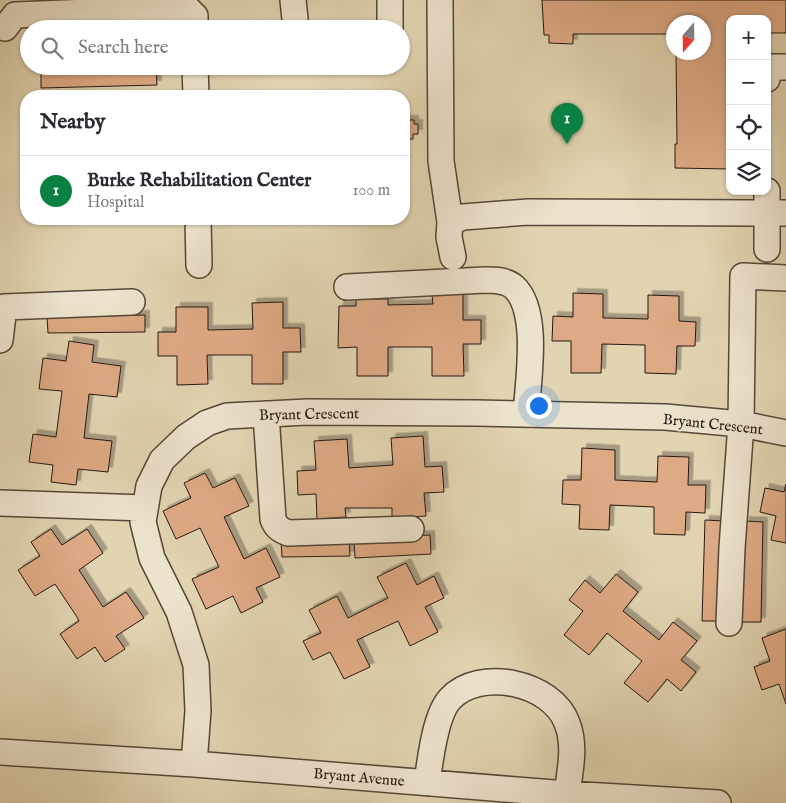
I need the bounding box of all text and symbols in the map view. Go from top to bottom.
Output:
north arrow [666,15,711,60]
map controls [726,15,771,195]
button: + [726,15,771,60]
search box [20,20,410,75]
icon: search [38,34,66,62]
text: Search here [78,36,169,60]
button: − [726,60,771,105]
pin: 1 [551,103,583,144]
button: locate [726,105,771,150]
text: Nearby [40,109,105,136]
button: layers [726,150,771,195]
text: Burke Rehabilitation Center [87,169,311,193]
text: 1 [53,181,59,201]
text: 100 m [353,181,390,201]
text: Hospital [87,193,144,213]
your location [526,393,552,419]
street label: Bryant Crescent [259,404,359,425]
street label: Bryant Crescent [662,410,764,439]
street label: Bryant Avenue [313,764,405,791]

